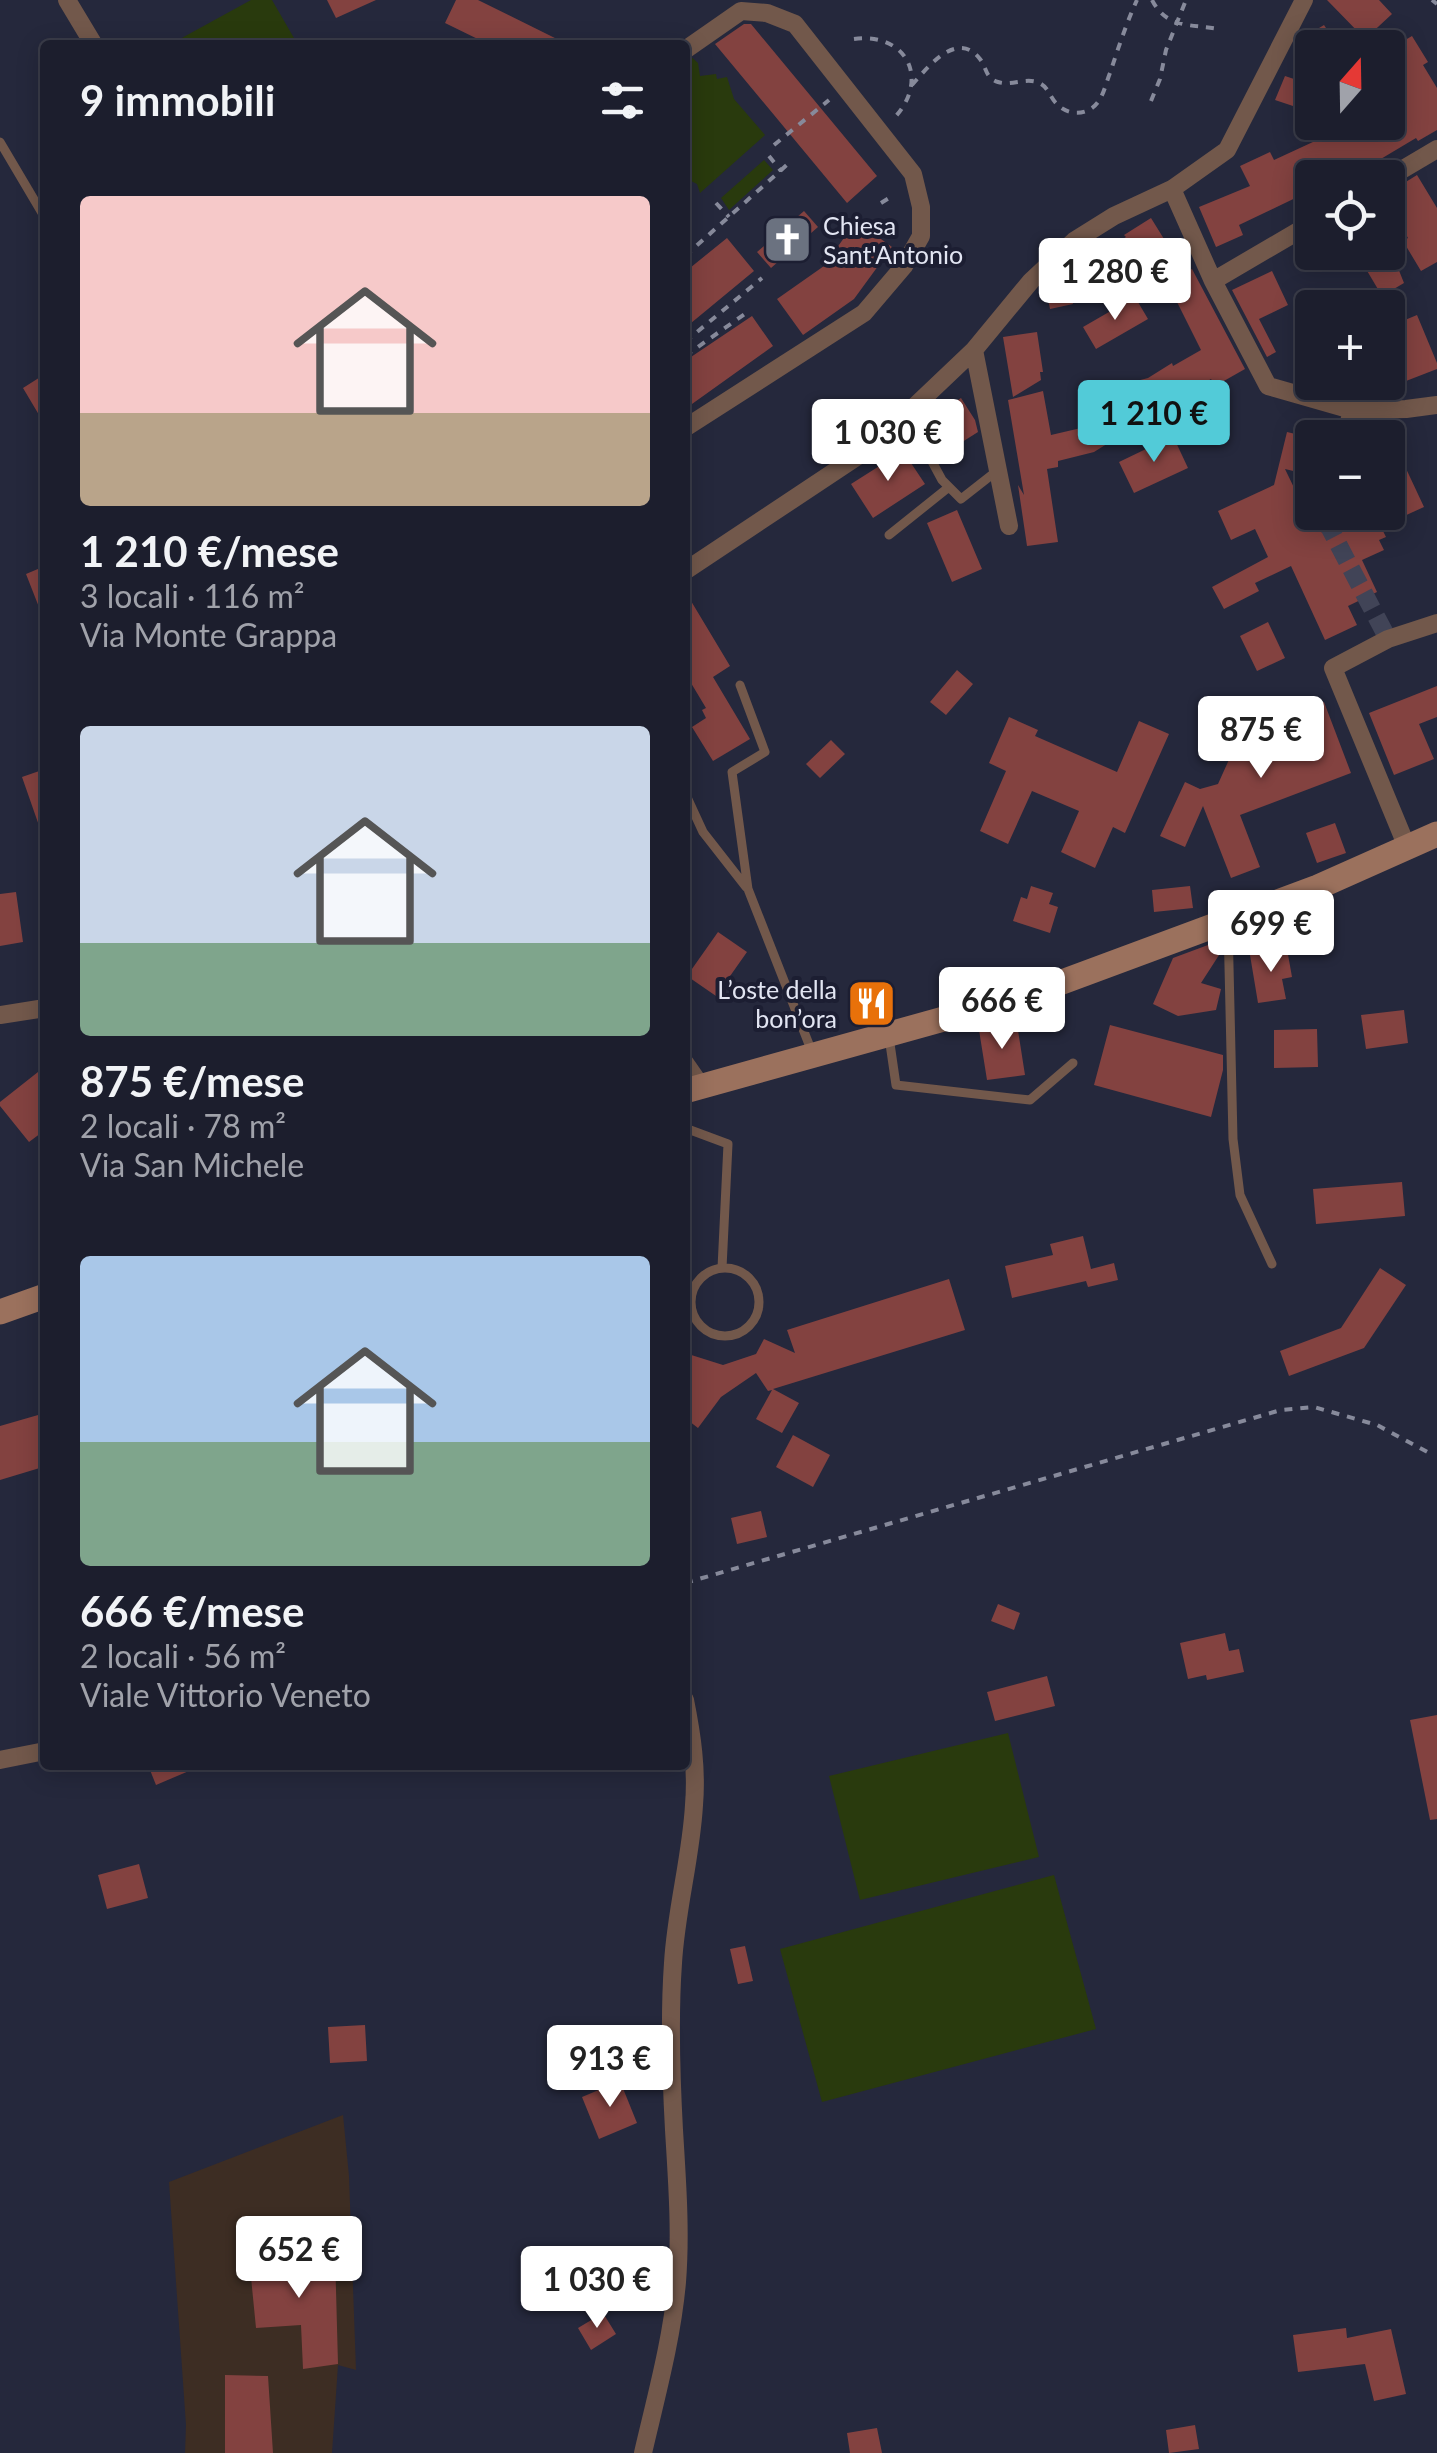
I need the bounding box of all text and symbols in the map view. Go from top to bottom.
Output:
north arrow [1295,30,1405,140]
map controls [1295,30,1405,530]
icon: filters [595,73,650,128]
text: 9 immobili [80,75,275,125]
button: locate [1295,160,1405,270]
place label: Chiesa Sant'Antonio [823,210,963,269]
church icon: Chiesa Sant'Antonio [762,214,814,266]
pin: 1 280 € [1023,238,1207,323]
text: 1 280 € [1061,251,1169,290]
icon: home [275,261,455,441]
button: + [1295,290,1405,400]
pin: 1 210 € [1062,380,1246,465]
text: 1 210 € [1100,393,1208,432]
pin: 1 030 € [796,399,980,484]
text: 1 030 € [834,412,942,451]
button: − [1295,420,1405,530]
text: 1 210 €/mese [80,526,339,576]
text: 3 locali · 116 m² [80,576,304,615]
text: Via Monte Grappa [80,615,337,654]
pin: 875 € [1191,696,1331,781]
text: 875 € [1220,709,1302,748]
icon: home [275,791,455,971]
pin: 699 € [1201,890,1341,975]
text: 699 € [1230,903,1312,942]
pin: 666 € [932,967,1072,1052]
place label: L’oste della bon’ora [717,974,837,1033]
restaurant icon: L’oste della bon’ora [846,978,898,1030]
text: 666 € [961,980,1043,1019]
text: 875 €/mese [80,1056,304,1106]
text: 2 locali · 78 m² [80,1106,286,1145]
text: Via San Michele [80,1145,304,1184]
icon: home [275,1321,455,1501]
text: 666 €/mese [80,1586,304,1636]
text: 2 locali · 56 m² [80,1636,286,1675]
text: Viale Vittorio Veneto [80,1675,371,1714]
pin: 913 € [540,2025,680,2110]
text: 913 € [569,2038,651,2077]
pin: 652 € [229,2216,369,2301]
text: 652 € [258,2229,340,2268]
pin: 1 030 € [505,2246,689,2331]
text: 1 030 € [543,2259,651,2298]

